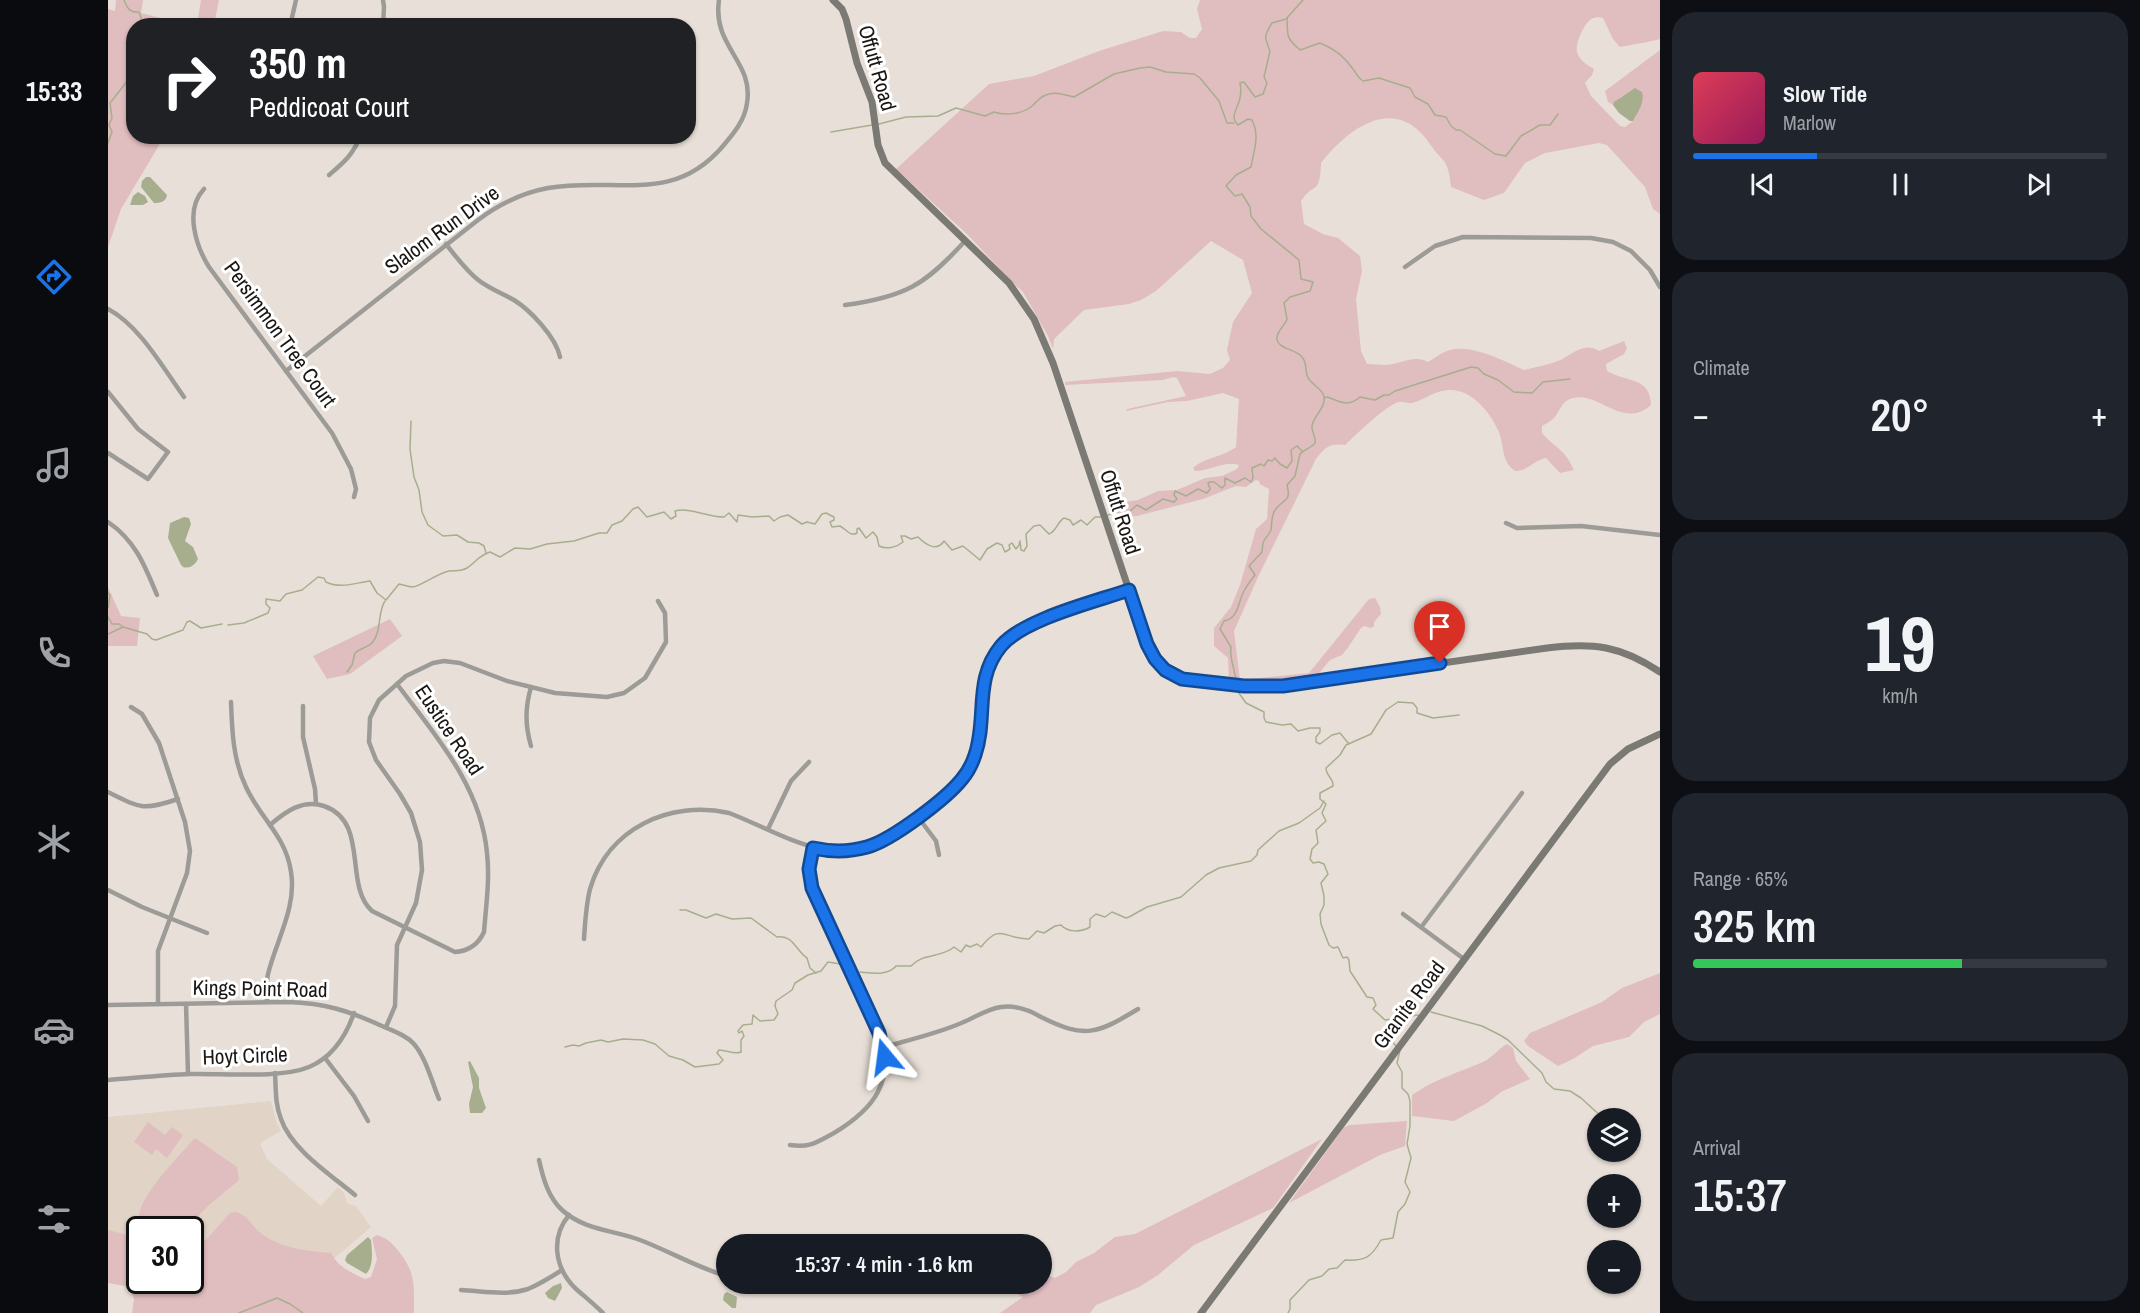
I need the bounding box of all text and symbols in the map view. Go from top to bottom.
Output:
street label: Offutt Road [851,22,904,114]
text: 350 m [249,35,347,91]
icon: right [150,42,228,120]
text: 15:33 [26,73,82,109]
text: Slow Tide [1783,79,1867,109]
text: Peddicoat Court [249,89,409,125]
text: Marlow [1783,109,1836,136]
icon: previous [1746,168,1779,201]
icon: pause [1884,168,1917,201]
icon: next [2022,168,2055,201]
street label: Slalom Run Drive [379,178,505,281]
street label: Persimmon Tree Court [217,255,343,413]
icon: directions [33,256,75,298]
text: Climate [1693,354,1750,381]
text: 20° [1870,384,1930,445]
text: − [1693,392,1709,436]
text: + [2091,392,2107,436]
icon: music [33,444,75,486]
street label: Offutt Road [1093,466,1148,558]
text: 19 [1864,590,1936,695]
pin [1414,601,1465,663]
icon: arrive [1423,610,1456,643]
icon: phone [33,632,75,674]
street label: Eustice Road [408,679,490,781]
text: km/h [1882,682,1918,709]
icon: climate [33,821,75,863]
text: Range · 65% [1693,865,1788,892]
text: 325 km [1693,895,1817,956]
street label: Granite Road [1366,955,1451,1055]
street label: Kings Point Road [192,973,328,1004]
icon: car [33,1009,75,1051]
position arrow [853,1025,917,1089]
street label: Hoyt Circle [202,1040,288,1071]
map controls [1587,1108,1641,1294]
button: layers [1587,1108,1641,1162]
text: Arrival [1693,1134,1740,1161]
text: 15:37 [1693,1164,1787,1225]
button: + [1587,1174,1641,1228]
icon: filters [33,1198,75,1240]
speed limit sign: 30 [126,1216,204,1294]
button: − [1587,1240,1641,1294]
text: 15:37 · 4 min · 1.6 km [795,1249,973,1279]

